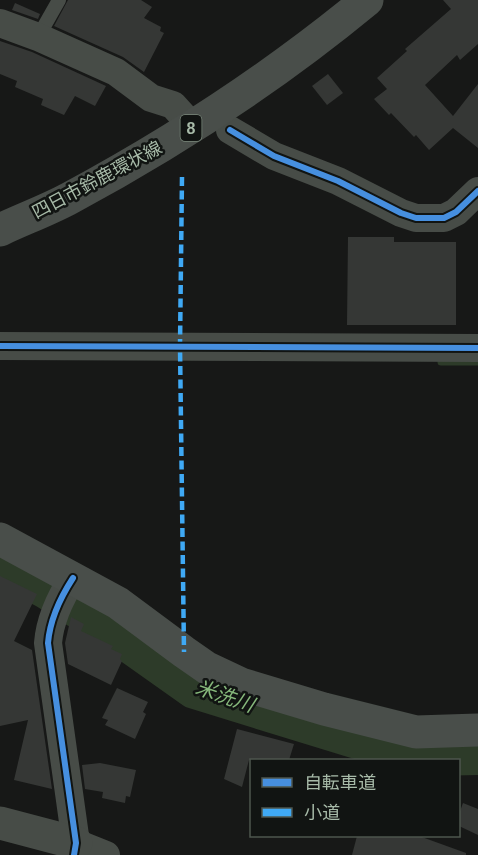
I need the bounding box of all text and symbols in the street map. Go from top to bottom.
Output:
road number: 8 [180,115,201,141]
street label: 四日市鈴鹿環状線 [29,137,165,223]
water label: 米洗川 [193,676,259,717]
legend [250,759,460,837]
text: 自転車道 [304,773,376,793]
text: 小道 [304,803,340,823]

